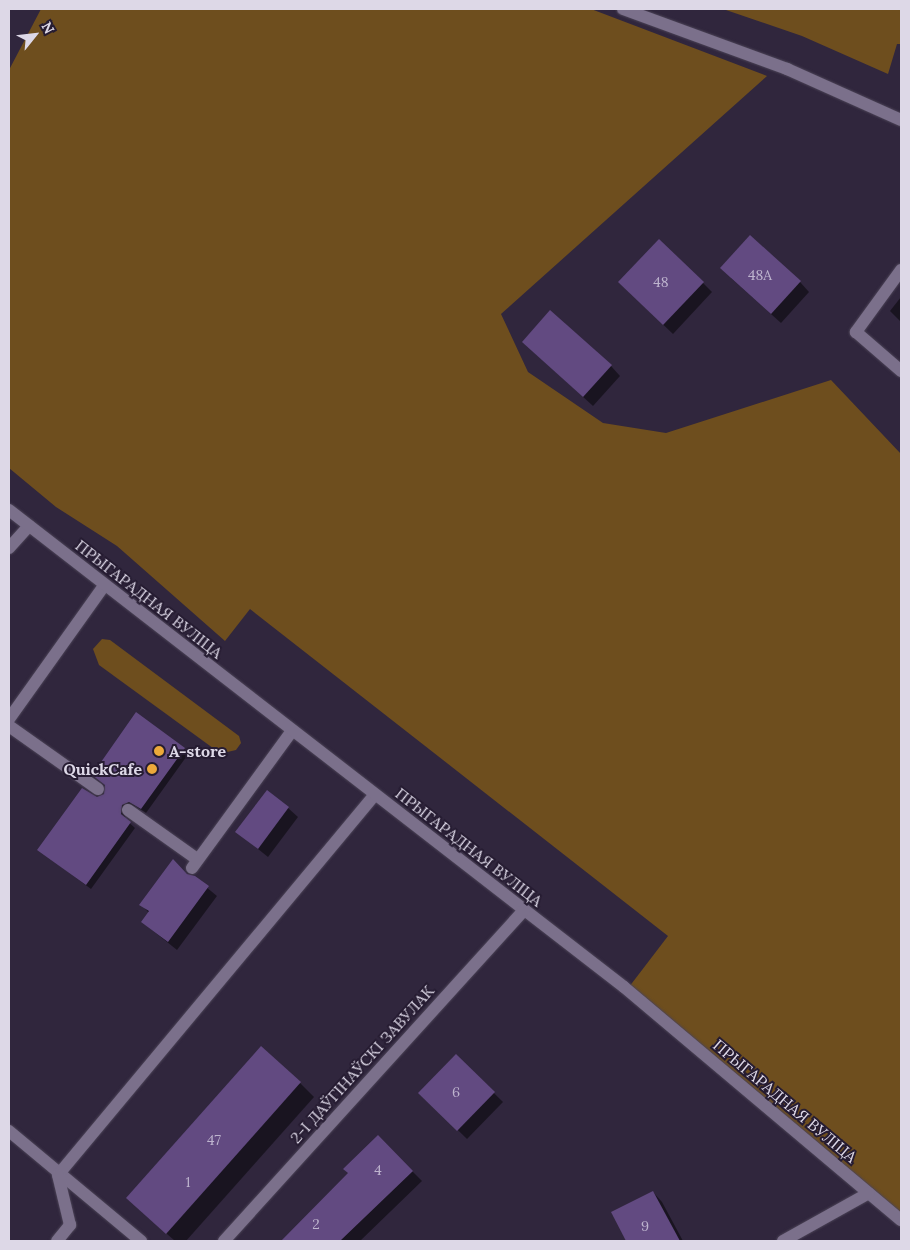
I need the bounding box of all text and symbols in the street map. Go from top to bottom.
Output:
north arrow [10,10,60,60]
text: N [38,19,59,37]
house number: 48А [748,267,772,283]
house number: 48 [653,274,669,290]
street label: ПРЫГАРАДНАЯ ВУЛІЦА [72,536,226,662]
place label: А-store [169,741,226,761]
marker: А-store [153,745,165,757]
place label: QuickCafe [63,759,142,779]
marker: QuickCafe [146,763,158,775]
street label: ПРЫГАРАДНАЯ ВУЛІЦА [392,784,546,910]
street label: 2-І ДАЎГІНАЎСКІ ЗАВУЛАК [286,981,438,1147]
street label: ПРЫГАРАДНАЯ ВУЛІЦА [709,1035,861,1167]
house number: 6 [452,1084,460,1100]
house number: 47 [207,1132,221,1148]
house number: 4 [374,1162,382,1178]
house number: 1 [185,1174,191,1190]
house number: 2 [312,1216,320,1232]
house number: 9 [641,1218,649,1234]

